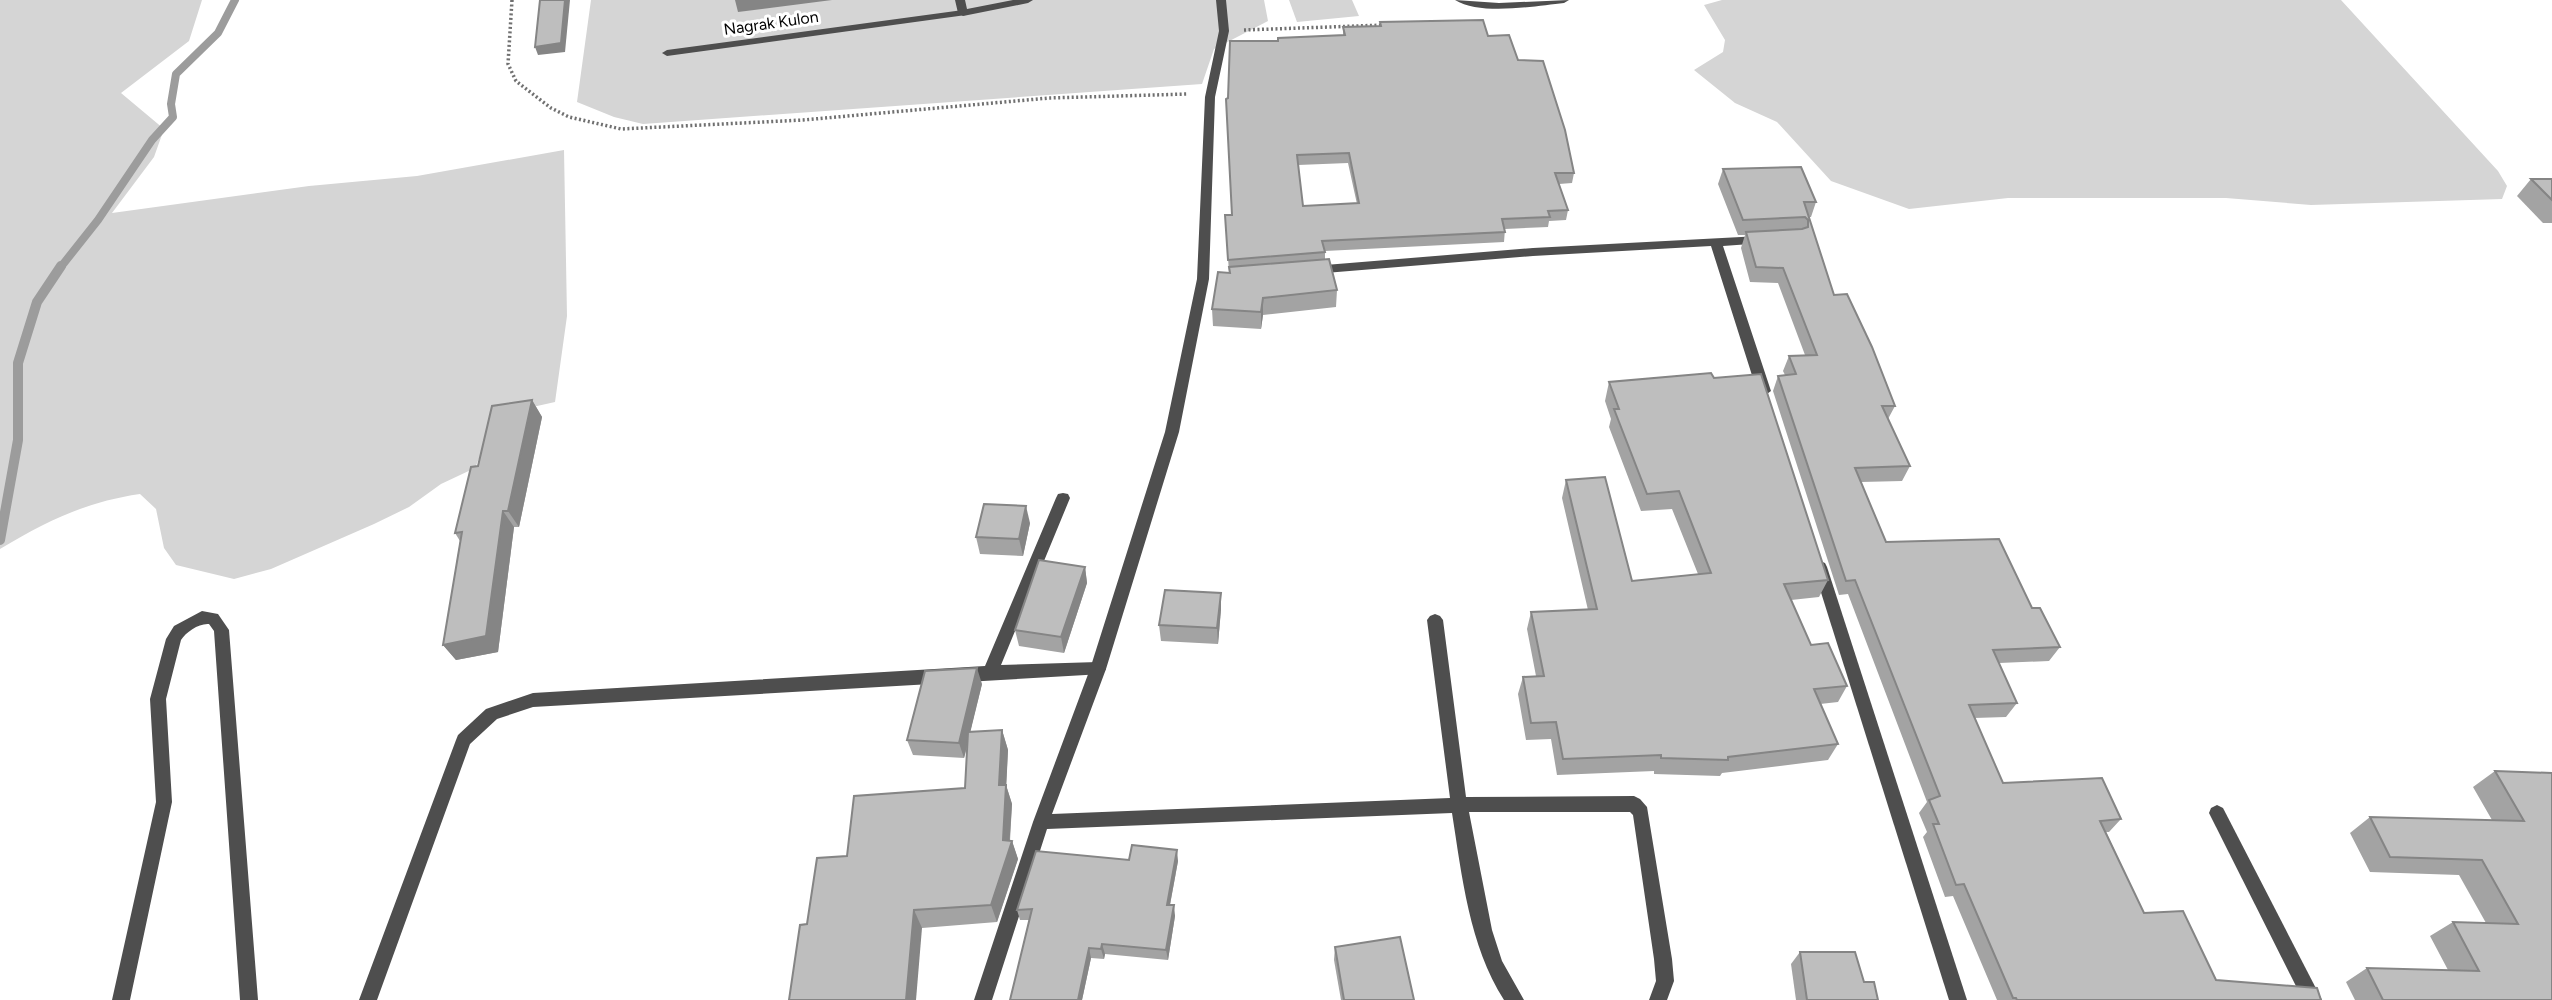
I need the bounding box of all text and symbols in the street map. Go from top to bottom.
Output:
street label: Nagrak Kulon [722,7,820,39]

